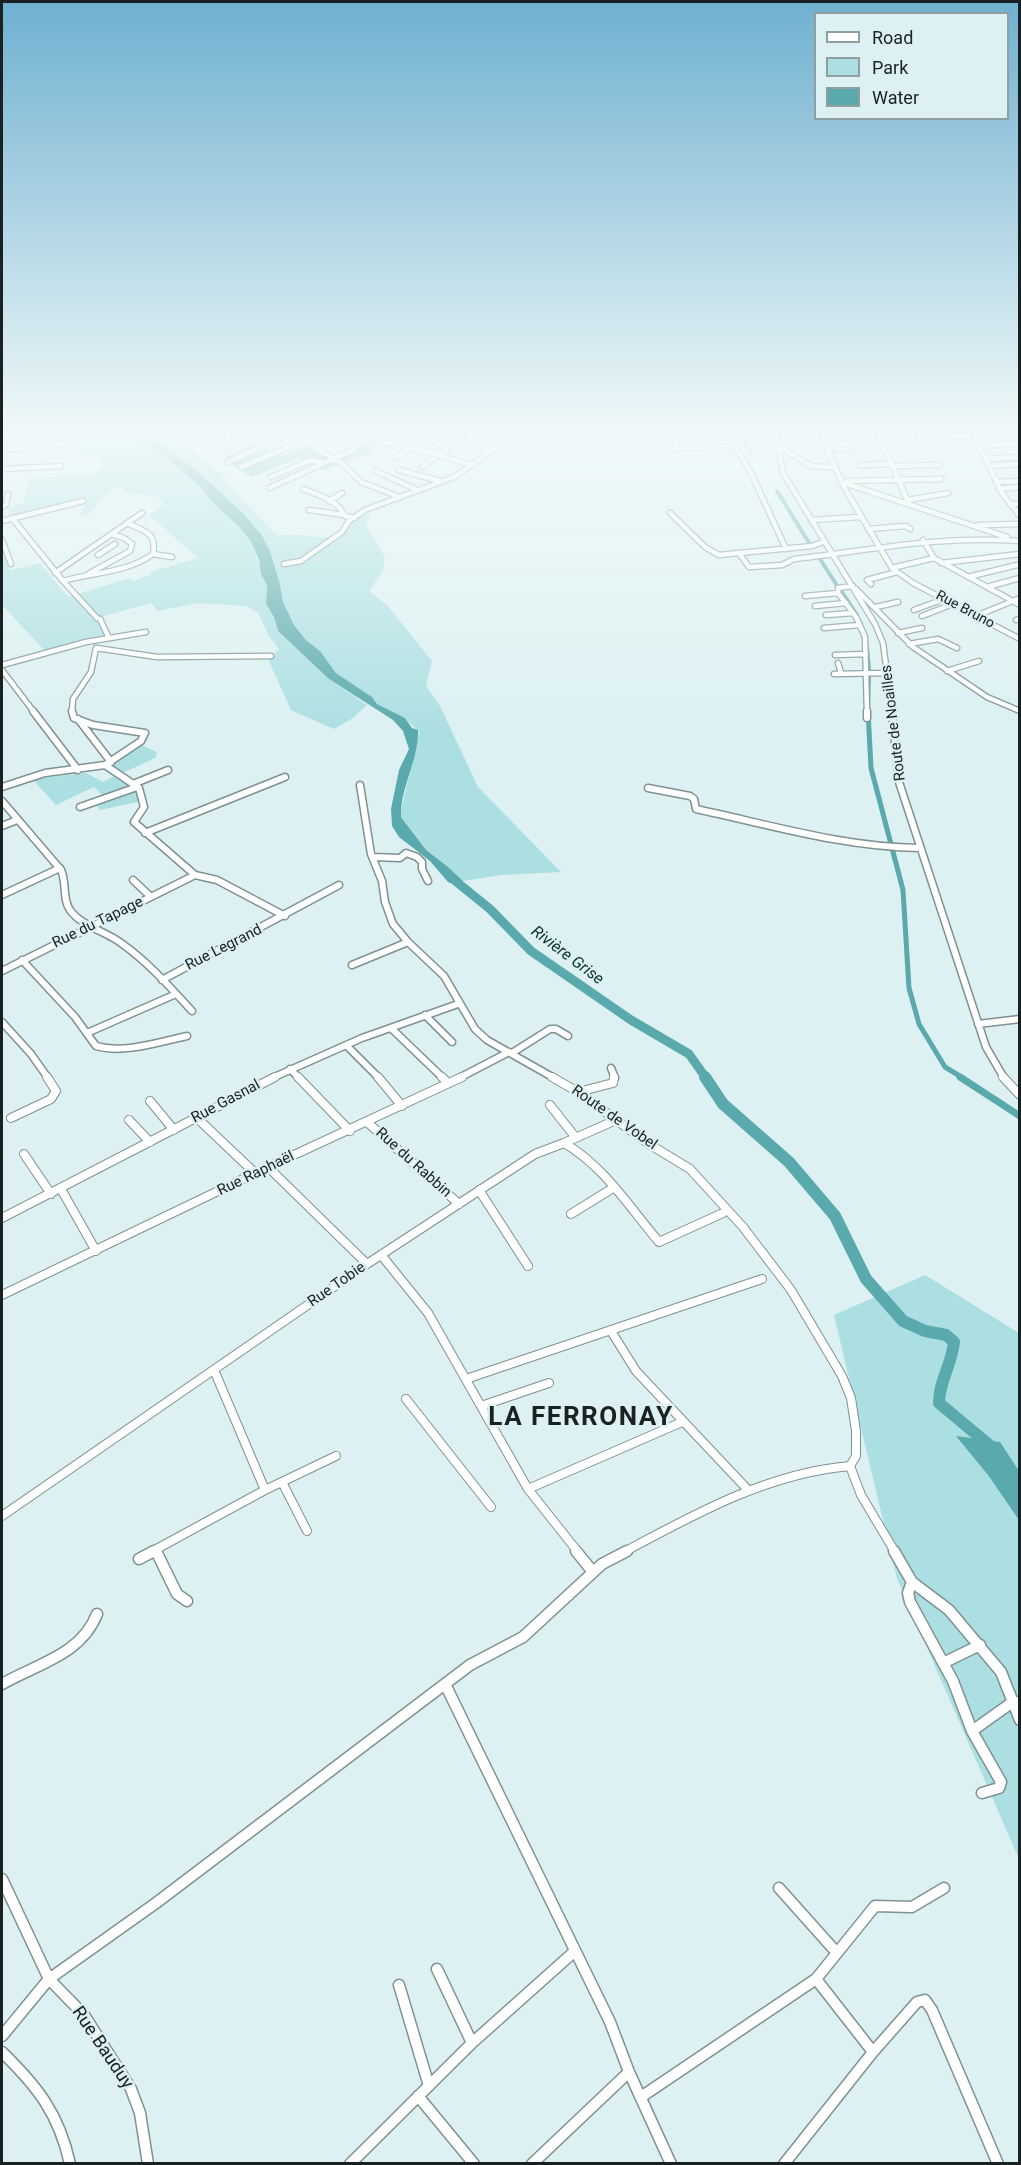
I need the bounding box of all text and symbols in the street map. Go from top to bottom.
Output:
legend [814,12,1009,120]
text: Road [872,27,913,48]
text: Park [872,57,908,78]
text: Water [872,87,919,108]
street label: Rue Bruno [933,588,997,632]
street label: Route de Noailles [878,664,910,782]
street label: Rue du Tapage [50,893,146,953]
street label: Rue Legrand [183,921,265,975]
water label: Rivière Grise [527,922,607,990]
street label: Rue Gasnal [188,1076,264,1128]
street label: Route de Vobel [568,1082,660,1154]
street label: Rue du Rabbin [371,1124,455,1202]
street label: Rue Raphaël [215,1148,297,1200]
street label: Rue Tobie [305,1259,369,1311]
district label: LA FERRONAY [488,1402,674,1434]
street label: Rue Bauduy [67,2003,137,2093]

